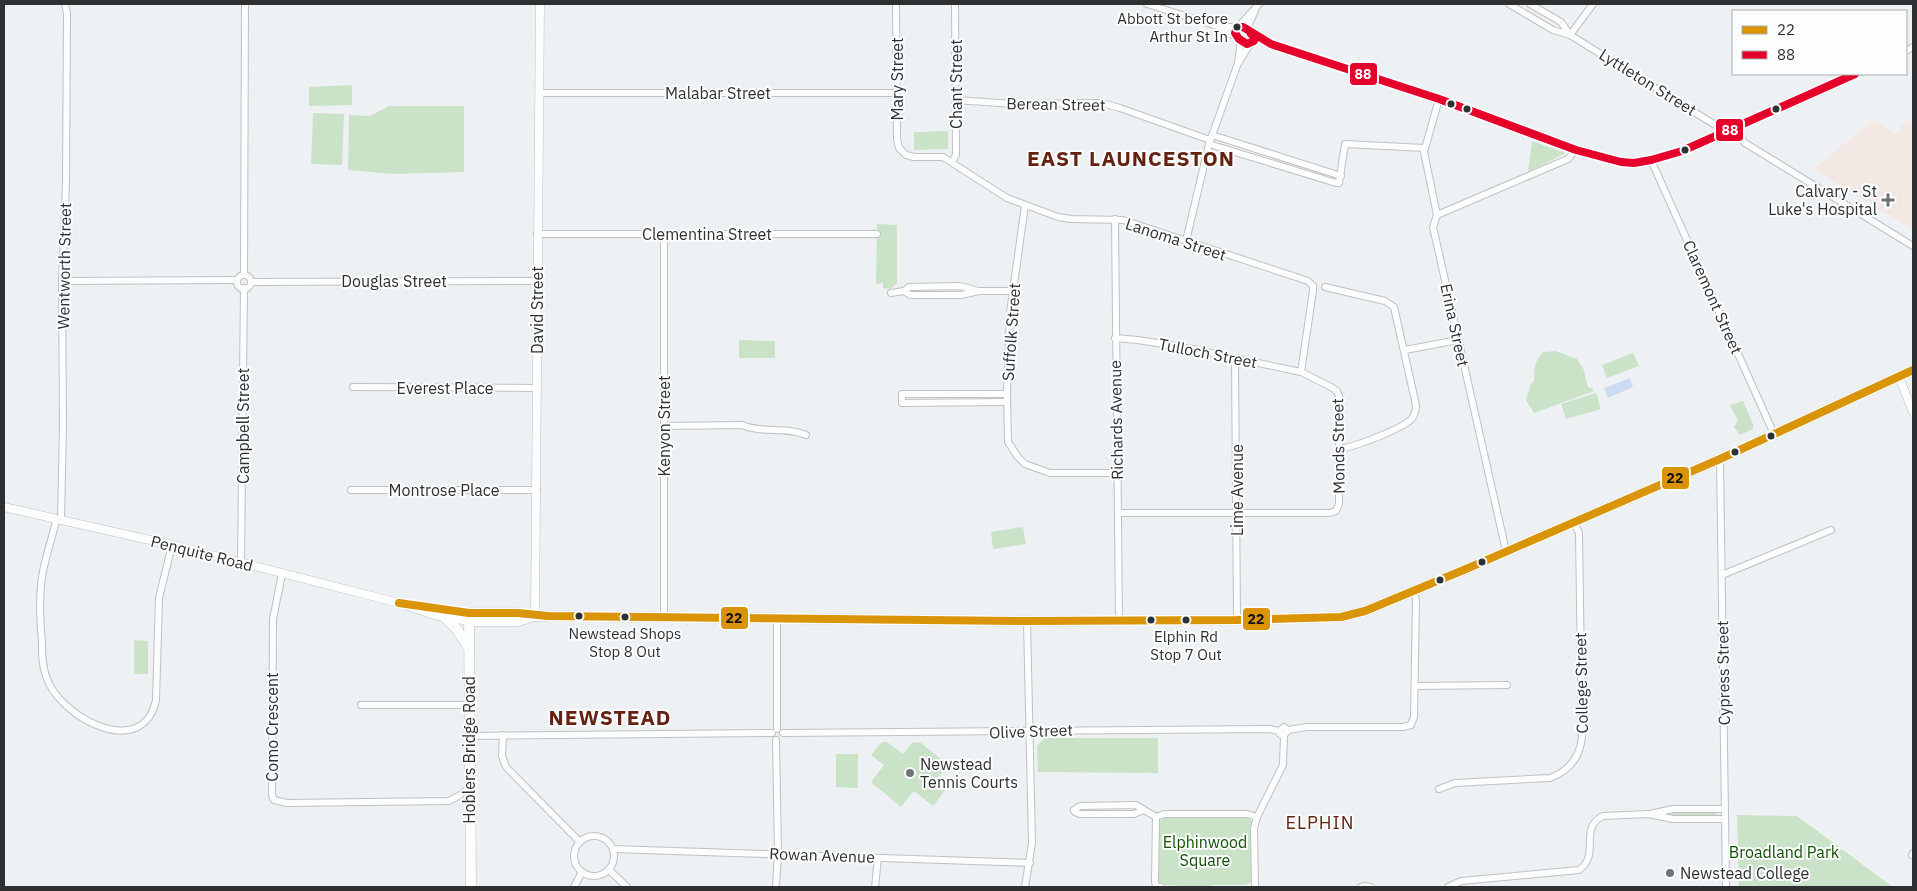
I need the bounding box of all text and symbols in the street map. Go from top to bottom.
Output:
place label: Abbott St before Arthur St In [1117,9,1228,46]
legend [1732,10,1907,75]
text: 22 [1777,20,1795,39]
marker: Abbott St before Arthur St In [1232,22,1242,32]
street label: Mary Street [887,37,907,121]
street label: Chant Street [946,39,966,129]
street label: Lyttleton Street [1596,44,1700,120]
text: 88 [1777,45,1795,64]
line badge: 88 [1349,62,1378,86]
text: 88 [1355,65,1371,83]
street label: Malabar Street [665,83,771,103]
street label: Berean Street [1006,93,1106,115]
unlabelled marker [1446,99,1456,109]
unlabelled marker [1462,104,1472,114]
unlabelled marker [1771,104,1781,114]
line badge: 88 [1715,118,1744,142]
text: 88 [1722,121,1738,139]
district label: EAST LAUNCESTON [1027,144,1235,172]
unlabelled marker [1680,145,1690,155]
place label: Calvary - St Luke's Hospital [1768,181,1877,219]
marker: Calvary - St Luke's Hospital [1881,193,1895,207]
street label: Wentworth Street [53,202,75,330]
street label: Lanoma Street [1123,213,1229,265]
street label: Clementina Street [642,224,772,244]
street label: Claremont Street [1679,237,1747,357]
street label: David Street [527,266,547,354]
street label: Douglas Street [341,271,447,291]
street label: Suffolk Street [998,282,1024,382]
street label: Erina Street [1436,282,1474,368]
street label: Tulloch Street [1157,334,1259,372]
street label: Richards Avenue [1105,360,1127,480]
street label: Campbell Street [233,368,253,484]
street label: Kenyon Street [654,375,674,477]
street label: Everest Place [397,378,494,398]
street label: Monds Street [1327,398,1349,494]
unlabelled marker [1766,431,1776,441]
street label: Lime Avenue [1227,444,1247,536]
unlabelled marker [1730,447,1740,457]
line badge: 22 [1661,466,1690,490]
text: 22 [1667,469,1683,487]
street label: Montrose Place [388,480,500,500]
street label: Penquite Road [149,531,255,575]
unlabelled marker [1477,557,1487,567]
unlabelled marker [1435,575,1445,585]
line badge: 22 [720,606,749,630]
line badge: 22 [1242,607,1271,631]
text: 22 [726,609,742,627]
text: 22 [1248,610,1264,628]
unlabelled marker [574,611,584,621]
marker: Newstead Shops Stop 8 Out [620,612,630,622]
unlabelled marker [1146,615,1156,625]
marker: Elphin Rd Stop 7 Out [1181,615,1191,625]
street label: Cypress Street [1712,620,1734,726]
place label: Newstead Shops Stop 8 Out [569,624,681,661]
place label: Elphin Rd Stop 7 Out [1150,627,1222,664]
street label: College Street [1570,632,1592,734]
street label: Como Crescent [262,672,282,782]
street label: Hoblers Bridge Road [459,676,479,824]
district label: NEWSTEAD [548,703,672,731]
street label: Olive Street [989,720,1073,742]
place label: Newstead Tennis Courts [920,754,1018,792]
marker: Newstead Tennis Courts [904,767,916,779]
district label: ELPHIN [1285,811,1355,834]
park label: Elphinwood Square [1163,832,1247,870]
park label: Broadland Park [1729,842,1840,862]
street label: Rowan Avenue [769,843,875,867]
place label: Newstead College [1680,863,1810,883]
marker: Newstead College [1664,867,1676,879]

